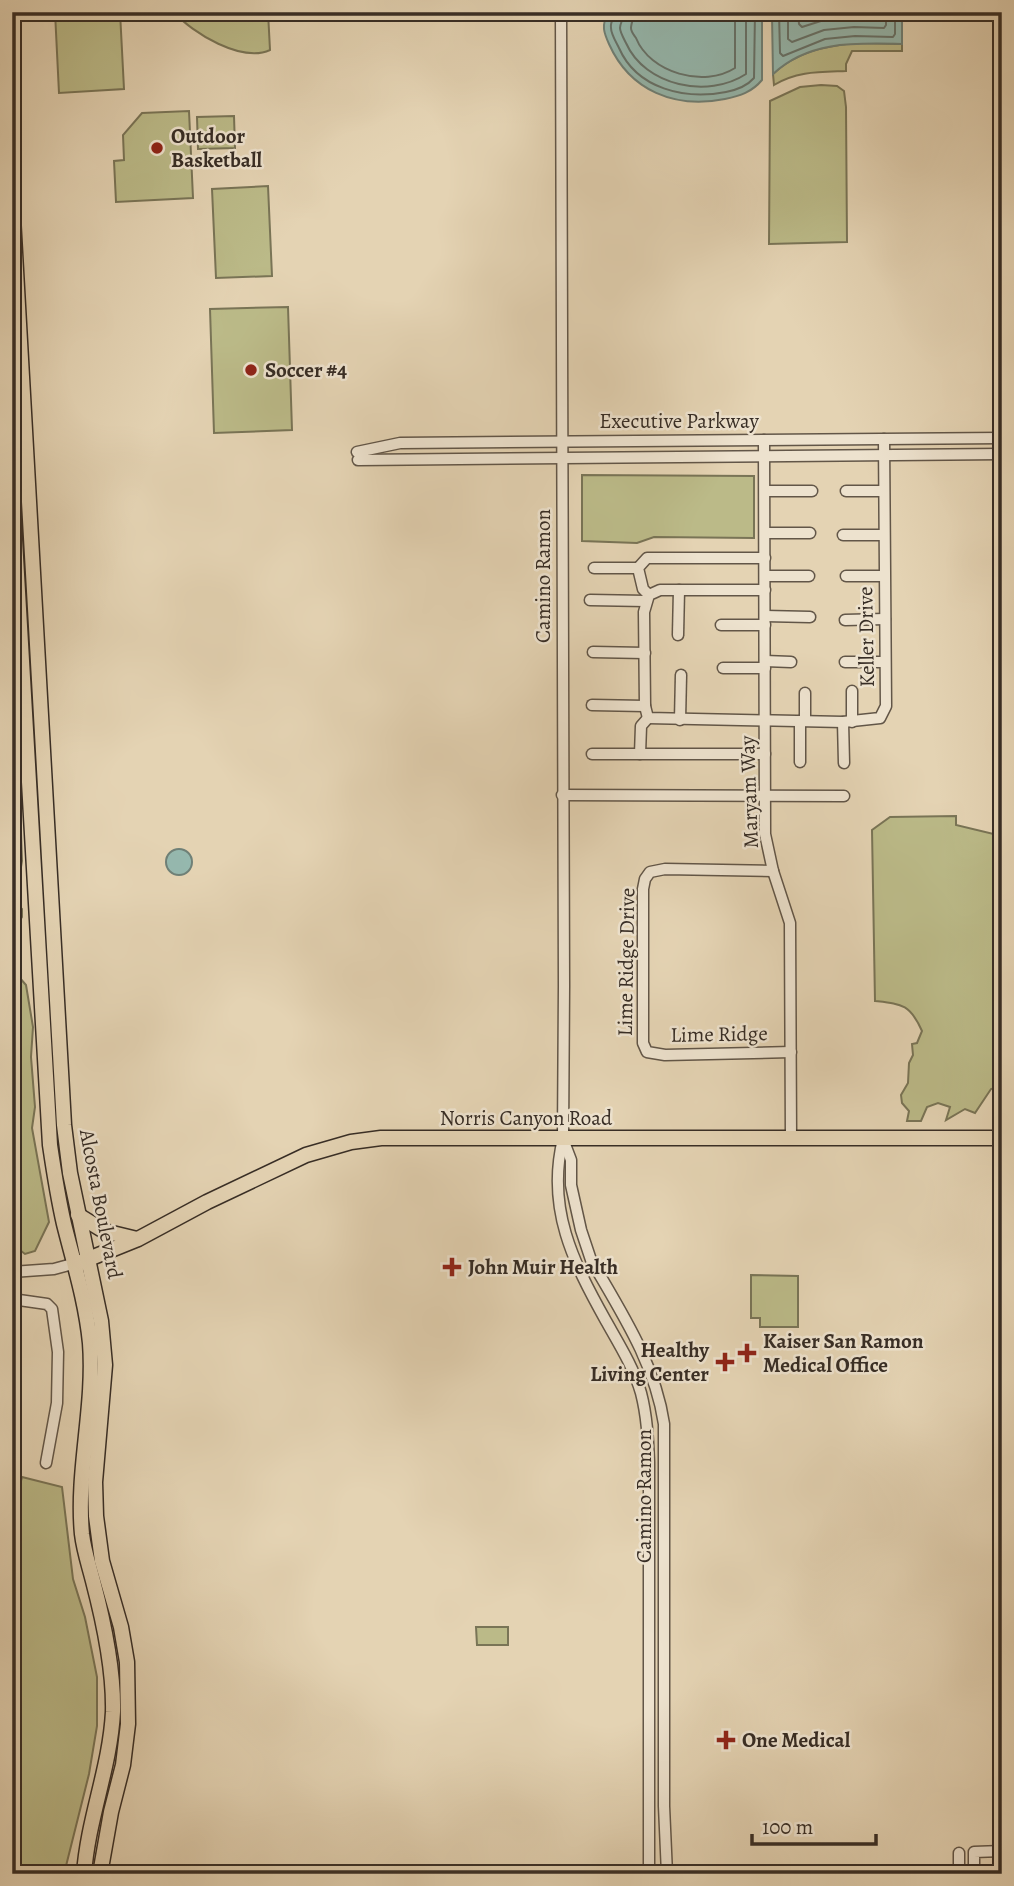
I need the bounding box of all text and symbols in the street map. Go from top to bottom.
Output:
place label: Outdoor Basketball [171,122,262,174]
marker: Outdoor Basketball [149,140,165,156]
place label: Soccer #4 [265,356,347,384]
marker: Soccer #4 [243,362,259,378]
street label: Executive Parkway [599,407,759,435]
street label: Camino Ramon [529,509,557,643]
street label: Keller Drive [851,586,881,688]
street label: Maryam Way [733,735,765,849]
street label: Lime Ridge Drive [611,887,641,1037]
street label: Lime Ridge [670,1019,768,1049]
street label: Norris Canyon Road [440,1104,613,1132]
street label: Alcosta Boulevard [73,1126,129,1282]
place label: John Muir Health [468,1253,618,1281]
marker: John Muir Health [442,1257,462,1277]
place label: Kaiser San Ramon Medical Office [763,1327,924,1379]
place label: Healthy Living Center [590,1336,710,1388]
marker: Kaiser San Ramon Medical Office [737,1343,757,1363]
marker: Healthy Living Center [715,1352,735,1372]
street label: Camino Ramon [630,1429,658,1563]
place label: One Medical [742,1726,851,1754]
marker: One Medical [716,1730,736,1750]
scale bar [752,1802,876,1846]
text: 100 m [762,1813,813,1841]

